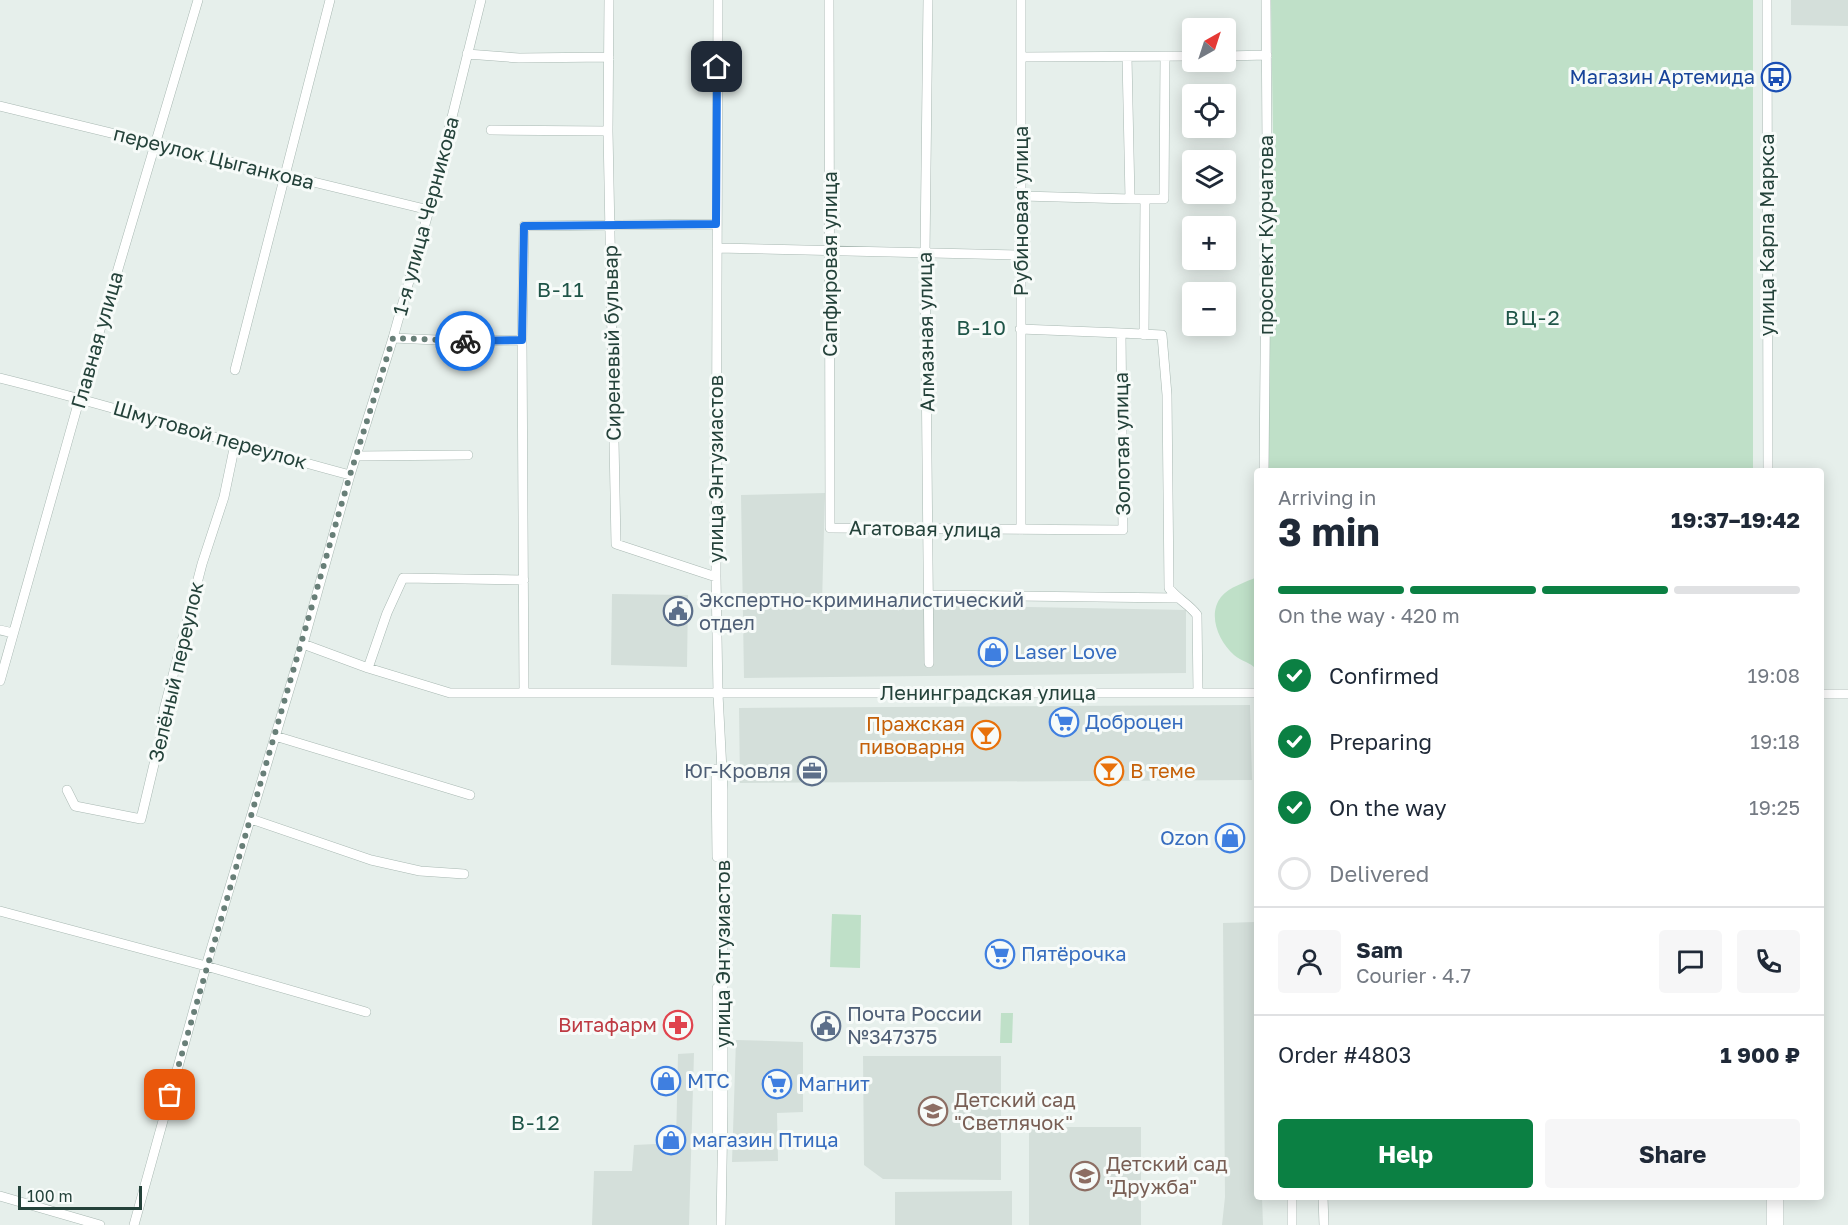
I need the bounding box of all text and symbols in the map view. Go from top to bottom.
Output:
north arrow [1182,18,1236,72]
map controls [1182,18,1236,336]
pin [691,41,742,92]
icon: home [700,50,733,83]
bus stop icon: Магазин Артемида [1760,61,1792,93]
place label: Магазин Артемида [1570,64,1755,88]
button: locate [1182,84,1236,138]
street label: 1-я улица Черникова [387,114,463,318]
street label: переулок Цыганкова [111,120,317,194]
street label: Рубиновая улица [1008,126,1032,296]
street label: улица Карла Маркса [1754,134,1778,336]
street label: проспект Курчатова [1253,135,1277,335]
button: layers [1182,150,1236,204]
street label: Сапфировая улица [817,171,841,357]
button: + [1182,216,1236,270]
street label: Сиреневый бульвар [597,245,625,441]
street label: Алмазная улица [912,252,938,412]
street label: Главная улица [65,268,127,411]
district label: В-11 [537,276,585,302]
button: − [1182,282,1236,336]
district label: ВЦ-2 [1505,304,1561,330]
courier [435,311,495,371]
district label: В-10 [956,314,1008,340]
icon: bike [449,325,482,358]
street label: Золотая улица [1108,372,1134,516]
street label: улица Энтузиастов [703,375,727,563]
street label: Шмутовой переулок [111,395,310,473]
text: Arriving in [1278,485,1376,509]
text: 19:37–19:42 [1671,506,1800,533]
text: 3 min [1278,508,1380,555]
street label: Агатовая улица [849,515,1001,541]
street label: Зелёный переулок [143,579,207,764]
place label: Экспертно-криминалистический отдел [699,587,1024,634]
public building icon: Экспертно-криминалистический отдел [662,595,694,627]
text: On the way · 420 m [1278,603,1460,627]
shop icon: Laser Love [977,636,1009,668]
place label: Laser Love [1014,639,1117,663]
icon: check [1278,659,1311,692]
text: Confirmed [1329,662,1439,689]
text: 19:08 [1748,663,1800,687]
street label: Ленинградская улица [880,680,1096,704]
supermarket icon: Доброцен [1048,706,1080,738]
place label: Доброцен [1085,709,1184,733]
place label: Пражская пивоварня [859,711,965,758]
bar icon: Пражская пивоварня [970,719,1002,751]
icon: check [1278,725,1311,758]
text: Preparing [1329,728,1432,755]
text: 19:18 [1750,729,1800,753]
office icon: Юг-Кровля [796,755,828,787]
bar icon: В теме [1093,755,1125,787]
place label: Юг-Кровля [684,758,791,782]
place label: В теме [1130,758,1196,782]
icon: check [1278,791,1311,824]
text: On the way [1329,794,1447,821]
text: 19:25 [1749,795,1800,819]
shop icon: Ozon [1214,822,1246,854]
place label: Ozon [1160,825,1209,849]
street label: улица Энтузиастов [710,860,734,1048]
text: Delivered [1329,860,1429,887]
button: person [1278,930,1341,993]
button: chat [1659,930,1722,993]
button: phone [1737,930,1800,993]
text: Sam [1356,936,1403,963]
supermarket icon: Пятёрочка [984,938,1016,970]
place label: Пятёрочка [1021,941,1127,965]
text: Courier · 4.7 [1356,963,1471,987]
place label: Почта России №347375 [847,1001,982,1048]
pharmacy icon: Витафарм [662,1009,694,1041]
public building icon: Почта России №347375 [810,1010,842,1042]
place label: Витафарм [558,1012,657,1036]
text: Order #4803 [1278,1041,1411,1068]
text: 1 900 ₽ [1720,1041,1800,1068]
shop icon: МТС [650,1065,682,1097]
place label: МТС [687,1068,730,1092]
supermarket icon: Магнит [761,1068,793,1100]
pin [144,1069,195,1120]
place label: Магнит [798,1071,870,1095]
icon: bag [153,1078,186,1111]
place label: Детский сад "Светлячок" [954,1087,1076,1134]
school or university icon: Детский сад "Светлячок" [917,1095,949,1127]
district label: В-12 [511,1109,561,1135]
button: Help [1278,1119,1533,1188]
button: Share [1545,1119,1800,1188]
shop icon: магазин Птица [655,1124,687,1156]
place label: магазин Птица [692,1127,839,1151]
place label: Детский сад "Дружба" [1106,1151,1228,1198]
school or university icon: Детский сад "Дружба" [1069,1160,1101,1192]
scale bar [18,1183,142,1210]
text: 100 m [27,1186,73,1206]

